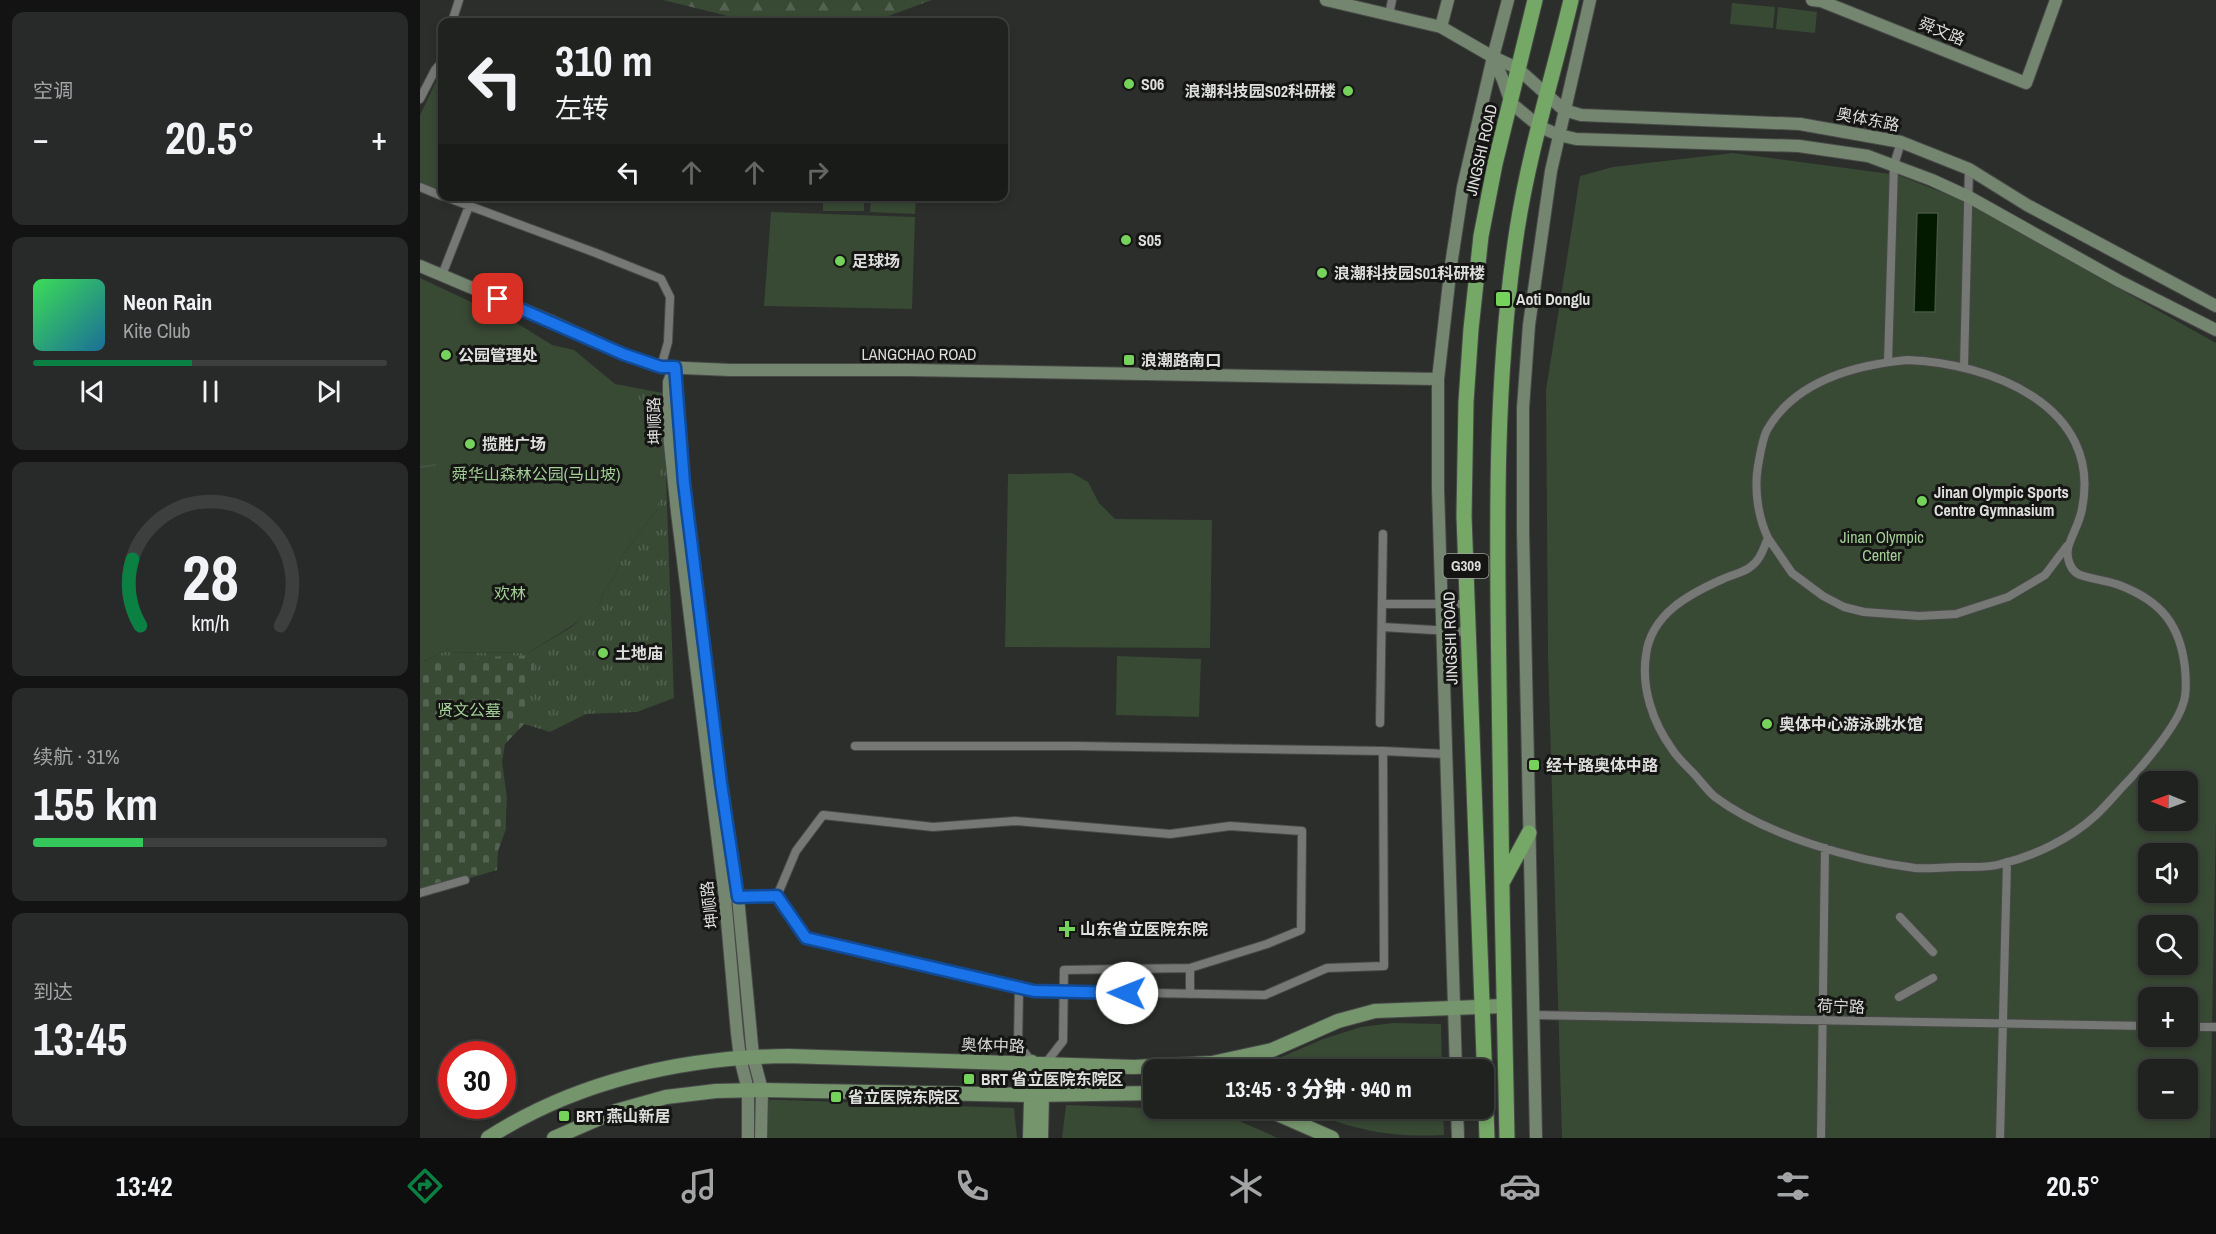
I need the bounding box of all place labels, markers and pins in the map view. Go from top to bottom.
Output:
place label: S06 [1141,73,1164,95]
marker: S06 [1122,77,1136,91]
place label: 浪潮科技园S02科研楼 [1185,80,1336,102]
marker: 浪潮科技园S02科研楼 [1341,84,1355,98]
place label: S05 [1138,229,1161,251]
marker: S05 [1119,233,1133,247]
place label: 足球场 [852,250,900,272]
marker: 足球场 [833,254,847,268]
place label: 浪潮科技园S01科研楼 [1334,262,1485,284]
marker: 浪潮科技园S01科研楼 [1315,266,1329,280]
pin [472,273,523,324]
place label: Aoti Donglu [1516,288,1590,310]
marker: Aoti Donglu [1494,290,1512,308]
place label: 公园管理处 [458,344,538,366]
marker: 公园管理处 [439,348,453,362]
place label: 浪潮路南口 [1141,349,1221,371]
marker: 浪潮路南口 [1122,353,1136,367]
place label: 揽胜广场 [482,433,546,455]
marker: 揽胜广场 [463,437,477,451]
place label: Jinan Olympic Sports Centre Gymnasium [1934,481,2069,521]
marker: Jinan Olympic Sports Centre Gymnasium [1915,494,1929,508]
place label: 土地庙 [615,642,663,664]
marker: 土地庙 [596,646,610,660]
place label: 奥体中心游泳跳水馆 [1779,713,1923,735]
marker: 奥体中心游泳跳水馆 [1760,717,1774,731]
place label: 经十路奥体中路 [1546,754,1658,776]
marker: 经十路奥体中路 [1527,758,1541,772]
place label: 山东省立医院东院 [1080,918,1208,940]
marker: 山东省立医院东院 [1058,920,1076,938]
place label: BRT 省立医院东院区 [981,1068,1124,1090]
marker: BRT 省立医院东院区 [962,1072,976,1086]
place label: 省立医院东院区 [848,1086,960,1108]
marker: 省立医院东院区 [829,1090,843,1104]
place label: BRT 燕山新居 [576,1105,671,1127]
marker: BRT 燕山新居 [557,1109,571,1123]

